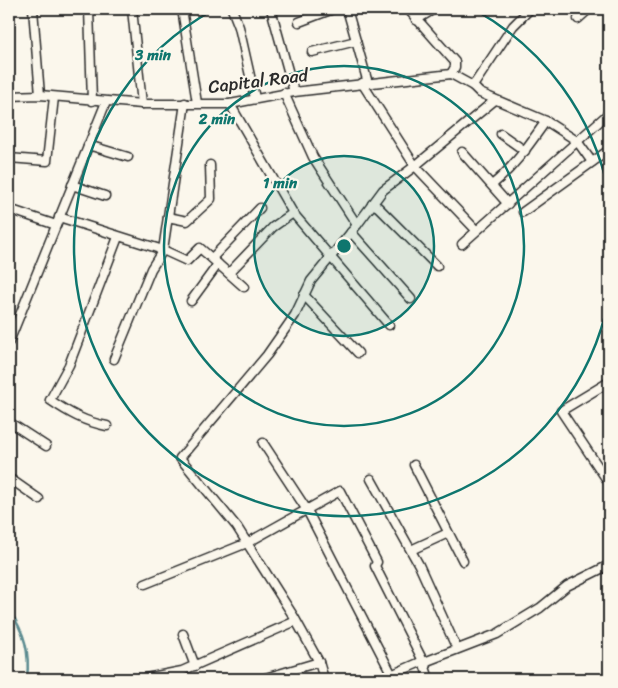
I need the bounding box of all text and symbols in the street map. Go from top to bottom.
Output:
text: 3 min [134,42,172,68]
street label: Capital Road [206,59,311,103]
text: 2 min [198,106,236,132]
text: 1 min [263,170,298,196]
centre of rings [335,237,353,255]

